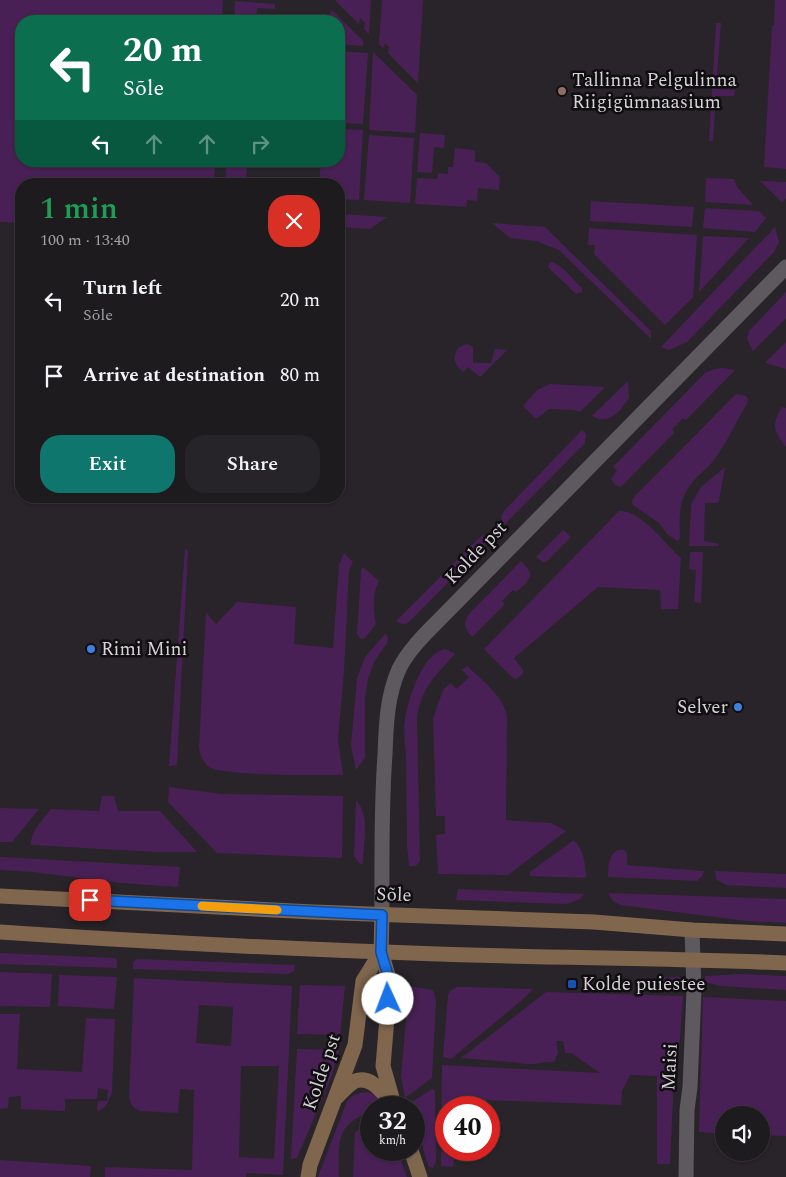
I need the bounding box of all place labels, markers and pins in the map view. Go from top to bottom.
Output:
place label: Tallinna Pelgulinna Riigigümnaasium [572,66,738,117]
marker: Tallinna Pelgulinna Riigigümnaasium [556,85,568,97]
place label: Rimi Mini [101,635,188,664]
marker: Rimi Mini [85,643,97,655]
place label: Selver [677,693,728,722]
marker: Selver [732,701,744,713]
pin [69,879,111,921]
place label: Kolde puiestee [582,970,705,999]
marker: Kolde puiestee [566,978,578,990]

